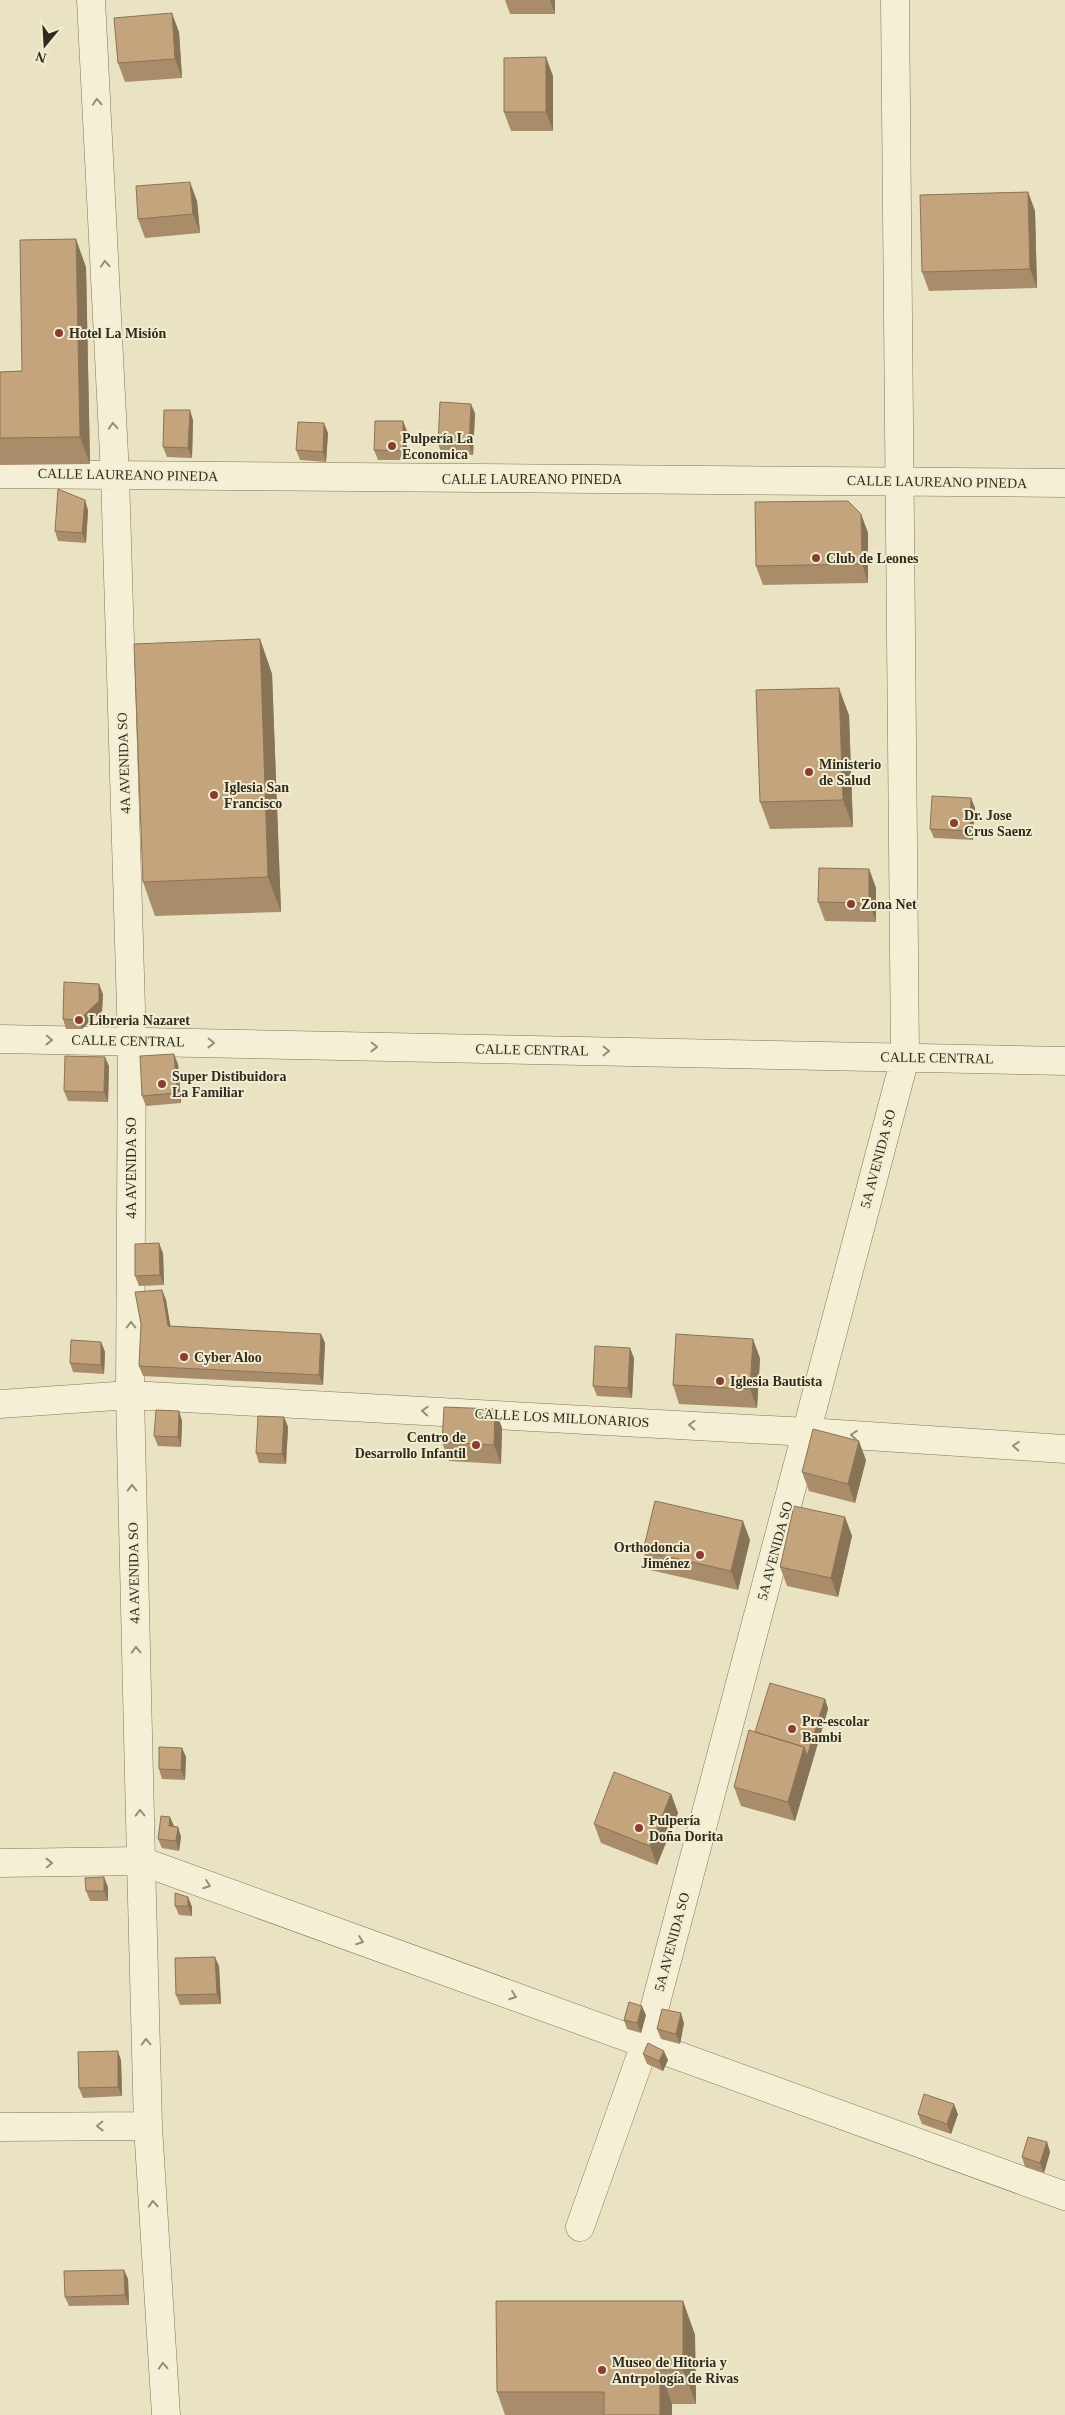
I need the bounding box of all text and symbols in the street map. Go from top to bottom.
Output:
north arrow [20,20,70,70]
text: N [34,48,48,66]
one-way arrow [91,97,102,105]
one-way arrow [99,260,110,268]
place label: Hotel La Misión [69,326,166,341]
marker: Hotel La Misión [53,327,65,339]
one-way arrow [107,422,118,430]
place label: Pulpería La Economica [402,431,473,462]
marker: Pulpería La Economica [386,440,398,452]
street label: CALLE LAUREANO PINEDA [38,466,219,484]
street label: CALLE LAUREANO PINEDA [442,472,623,487]
street label: CALLE LAUREANO PINEDA [847,473,1028,491]
place label: Club de Leones [826,551,919,566]
marker: Club de Leones [810,552,822,564]
street label: 4A AVENIDA SO [115,712,133,814]
place label: Ministerio de Salud [819,757,881,788]
marker: Ministerio de Salud [803,766,815,778]
place label: Iglesia San Francisco [224,780,289,811]
marker: Iglesia San Francisco [208,789,220,801]
place label: Dr. Jose Crus Saenz [964,808,1032,839]
marker: Dr. Jose Crus Saenz [948,817,960,829]
place label: Zona Net [861,897,917,912]
marker: Zona Net [845,898,857,910]
place label: Libreria Nazaret [89,1013,190,1028]
marker: Libreria Nazaret [73,1014,85,1026]
street label: CALLE CENTRAL [71,1033,185,1049]
one-way arrow [45,1035,53,1045]
one-way arrow [208,1038,215,1048]
one-way arrow [370,1041,378,1052]
street label: CALLE CENTRAL [475,1042,589,1058]
one-way arrow [602,1046,610,1057]
street label: CALLE CENTRAL [880,1050,994,1066]
place label: Super Distibuidora La Familiar [172,1069,287,1100]
marker: Super Distibuidora La Familiar [156,1078,168,1090]
street label: 5A AVENIDA SO [858,1108,898,1210]
street label: 4A AVENIDA SO [124,1117,139,1219]
one-way arrow [125,1321,136,1329]
place label: Cyber Aloo [194,1350,262,1365]
marker: Cyber Aloo [178,1351,190,1363]
place label: Iglesia Bautista [730,1374,822,1389]
marker: Iglesia Bautista [714,1375,726,1387]
one-way arrow [421,1405,429,1416]
street label: CALLE LOS MILLONARIOS [474,1406,650,1430]
one-way arrow [688,1420,696,1431]
one-way arrow [850,1429,858,1440]
place label: Centro de Desarrollo Infantil [355,1430,466,1461]
marker: Centro de Desarrollo Infantil [470,1439,482,1451]
one-way arrow [1012,1440,1020,1451]
one-way arrow [127,1483,137,1491]
street label: 5A AVENIDA SO [755,1500,795,1602]
street label: 4A AVENIDA SO [126,1522,142,1624]
place label: Orthodoncia Jiménez [614,1540,690,1571]
marker: Orthodoncia Jiménez [694,1549,706,1561]
one-way arrow [131,1646,141,1654]
place label: Pre-escolar Bambi [802,1714,869,1745]
marker: Pre-escolar Bambi [786,1723,798,1735]
one-way arrow [134,1808,145,1816]
place label: Pulpería Doña Dorita [649,1813,723,1844]
marker: Pulpería Doña Dorita [633,1822,645,1834]
one-way arrow [45,1858,53,1868]
one-way arrow [202,1879,211,1889]
street label: 5A AVENIDA SO [652,1891,692,1993]
one-way arrow [355,1935,364,1945]
one-way arrow [508,1990,516,2000]
one-way arrow [141,2038,151,2046]
one-way arrow [95,2121,103,2131]
one-way arrow [148,2200,159,2208]
place label: Museo de Hitoria y Antrpología de Rivas [612,2355,739,2386]
one-way arrow [157,2362,168,2370]
marker: Museo de Hitoria y Antrpología de Rivas [596,2364,608,2376]

